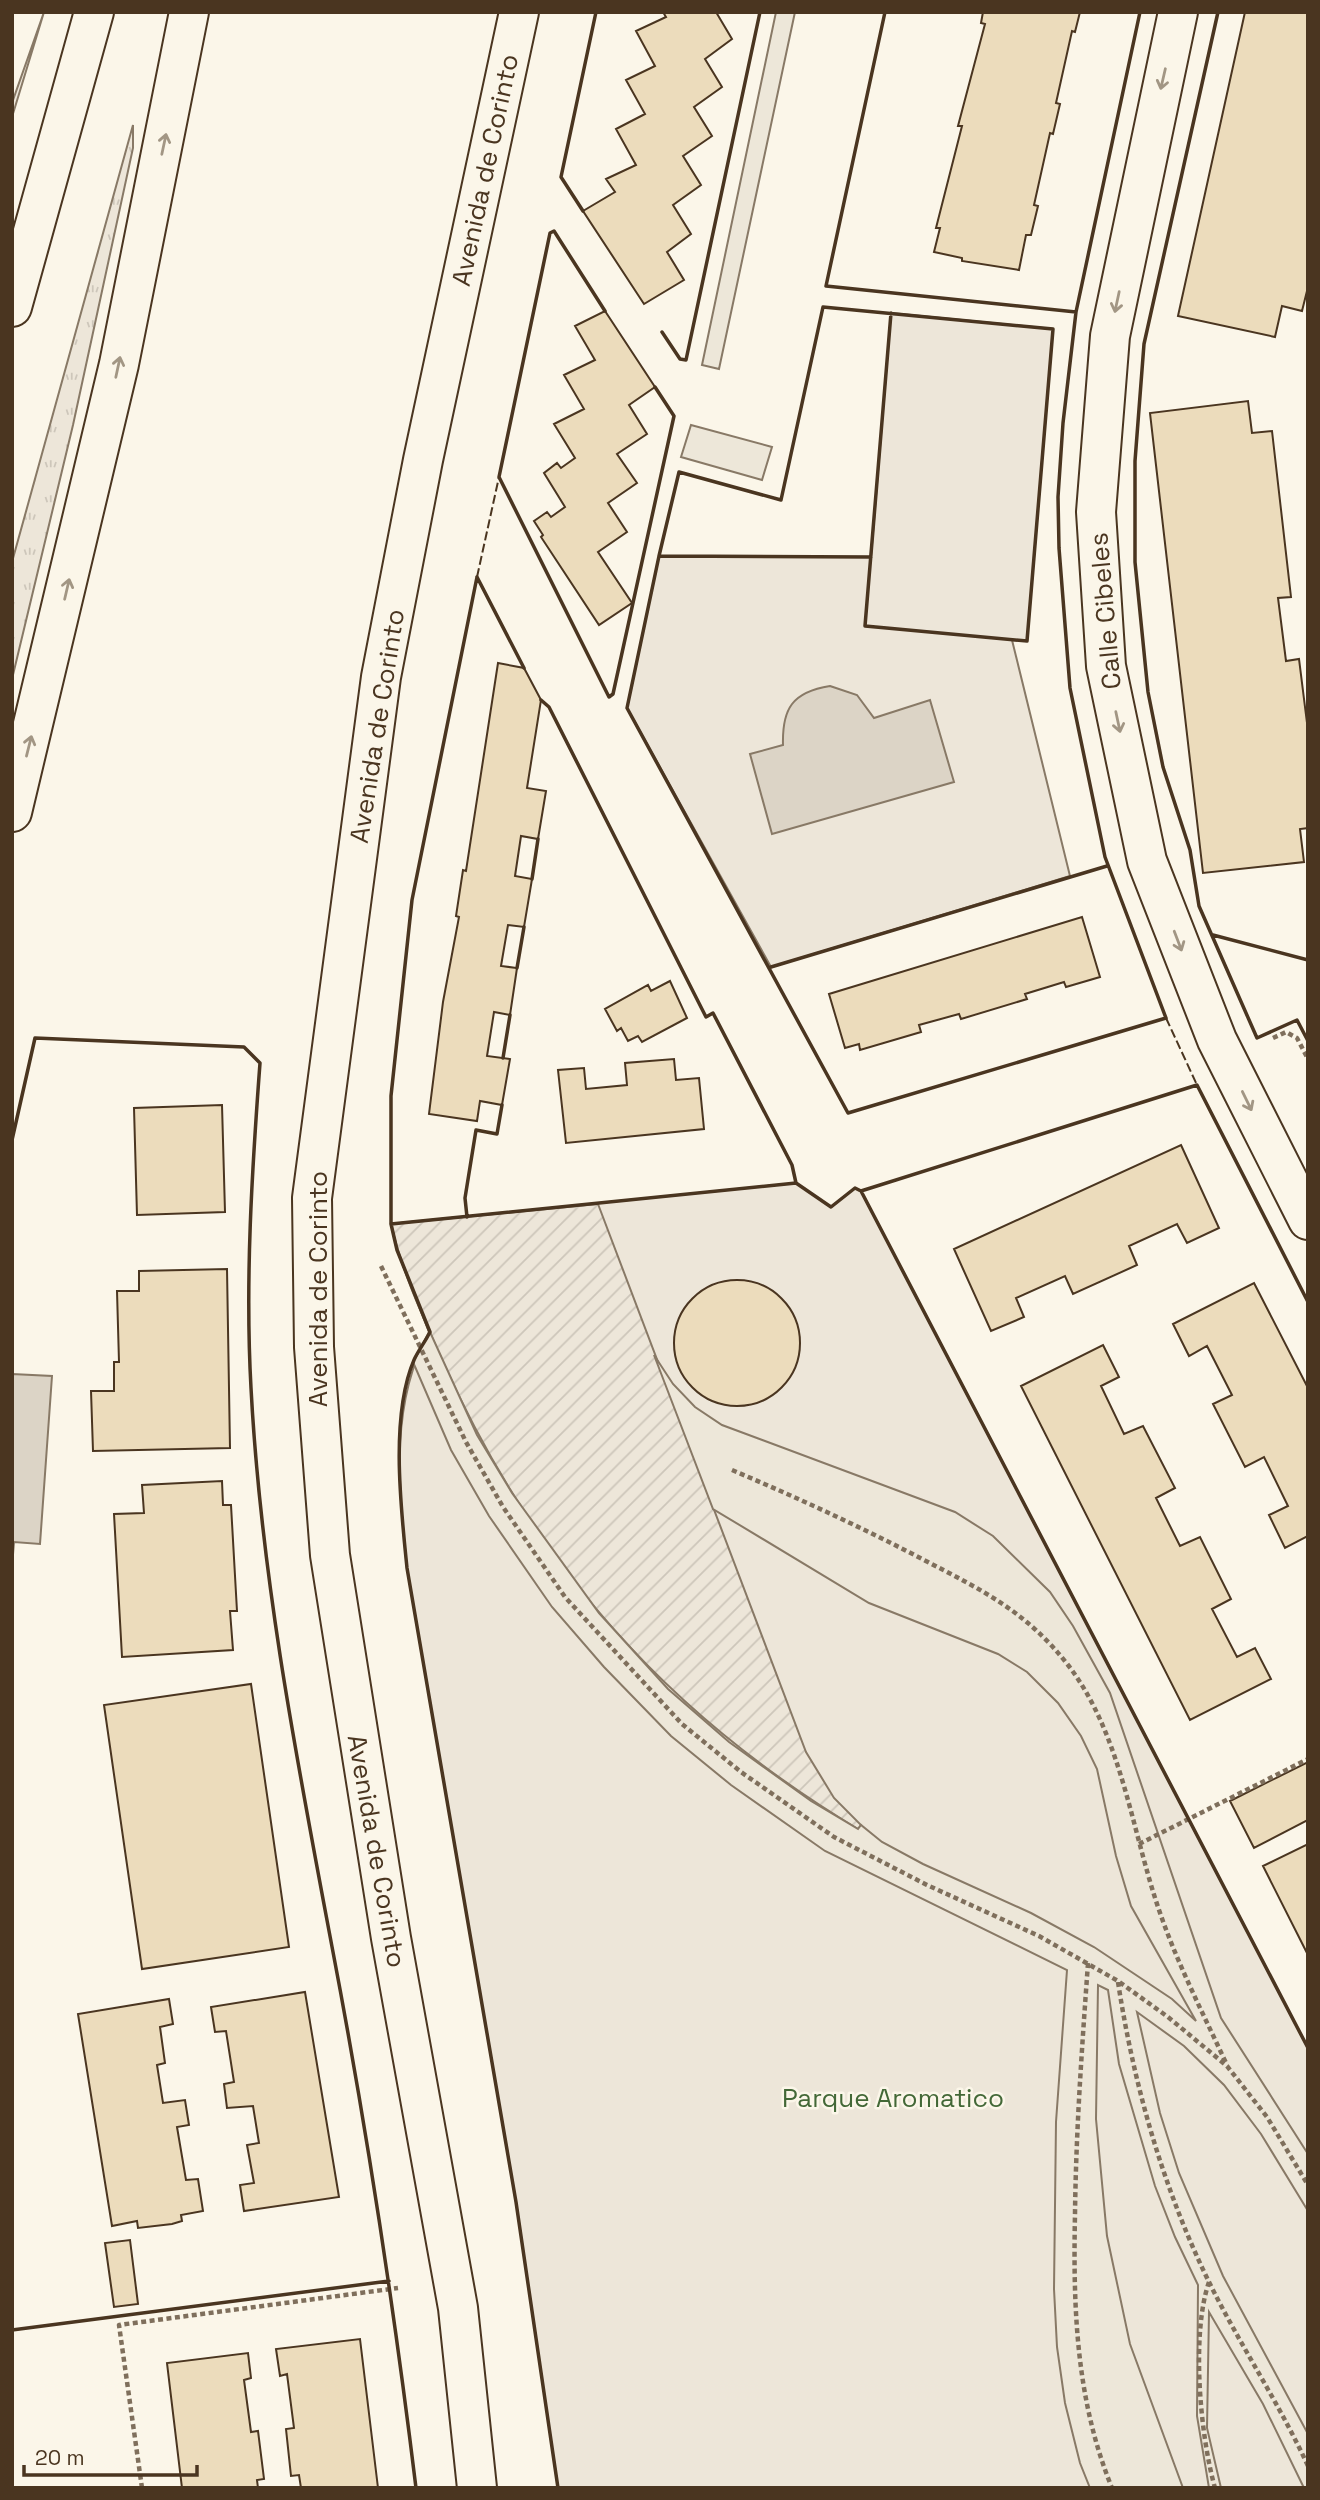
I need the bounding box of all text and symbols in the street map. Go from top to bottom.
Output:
street label: Avenida de Corinto [444,51,526,289]
one-way arrow [1156,67,1169,90]
one-way arrow [157,133,171,156]
one-way arrow [1109,290,1123,313]
one-way arrow [111,356,125,379]
street label: Calle Cibeles [1081,531,1129,691]
one-way arrow [61,578,74,601]
street label: Avenida de Corinto [342,607,412,845]
one-way arrow [1111,710,1125,733]
one-way arrow [23,735,36,758]
one-way arrow [1173,929,1186,951]
one-way arrow [1241,1090,1255,1111]
street label: Avenida de Corinto [301,1171,335,1407]
street label: Avenida de Corinto [340,1732,414,1970]
park label: Parque Aromatico [782,2081,1004,2115]
scale bar [24,2434,198,2478]
text: 20 m [35,2444,85,2471]

